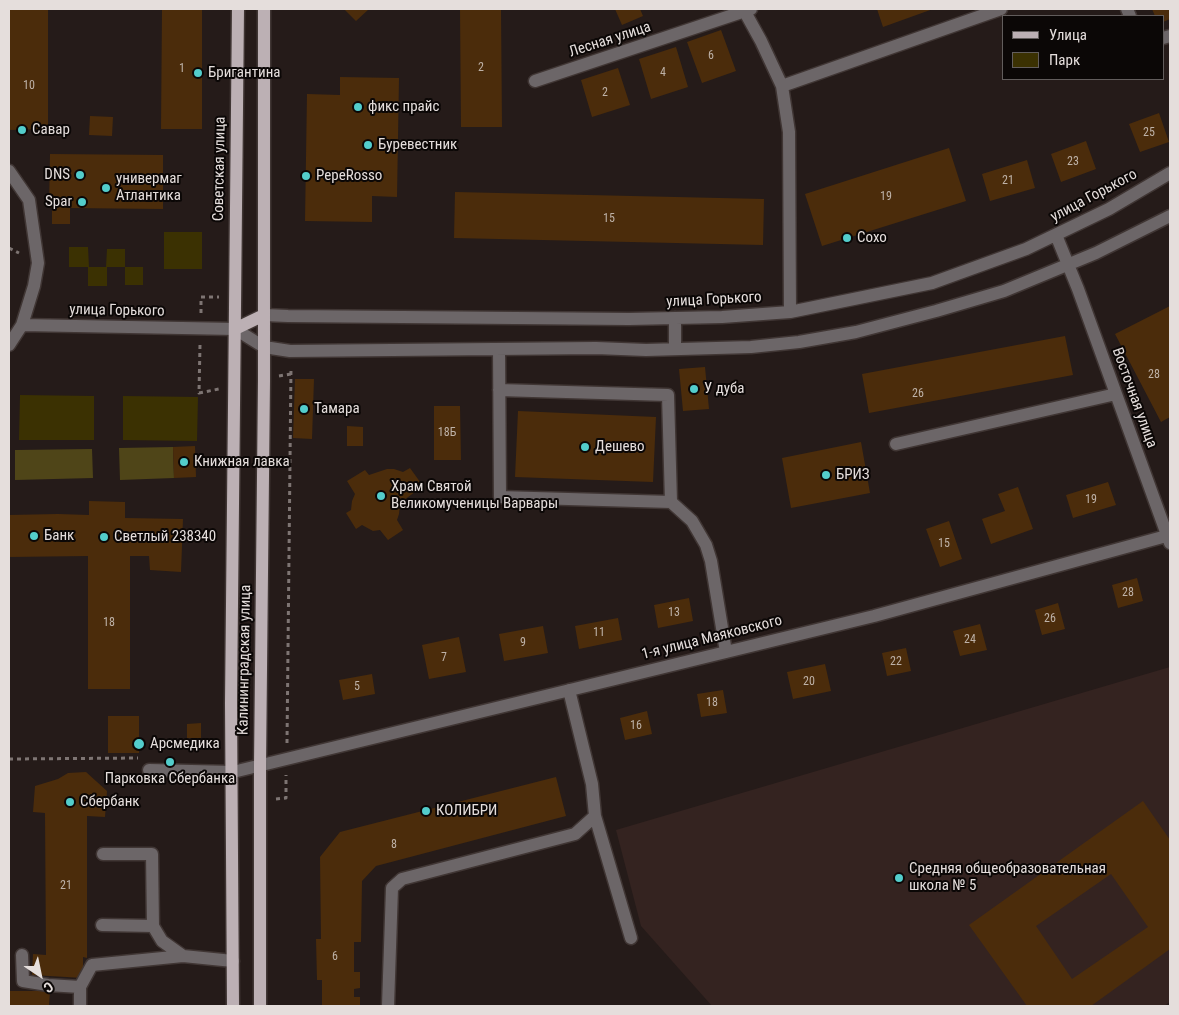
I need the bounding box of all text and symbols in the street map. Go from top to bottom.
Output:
legend [1002,15,1164,80]
street label: Лесная улица [567,18,653,62]
text: Улица [1049,26,1087,44]
house number: 6 [708,49,714,63]
text: Парк [1049,51,1080,69]
house number: 2 [478,61,484,75]
house number: 1 [179,62,185,76]
place label: Бригантина [208,64,281,82]
house number: 4 [660,66,666,80]
marker: Бригантина [192,67,204,79]
house number: 10 [23,79,35,93]
house number: 2 [602,86,608,100]
place label: фикс прайс [368,98,439,116]
marker: фикс прайс [352,101,364,113]
street label: Советская улица [210,117,230,221]
place label: Савар [32,121,70,139]
marker: Савар [16,124,28,136]
house number: 25 [1143,126,1155,140]
place label: Буревестник [378,136,457,154]
marker: Буревестник [362,139,374,151]
house number: 23 [1067,155,1079,169]
place label: DNS [44,166,70,184]
street label: улица Горького [1048,166,1140,226]
place label: PepeRosso [316,167,382,185]
marker: DNS [74,169,86,181]
place label: универмаг Атлантика [116,170,182,205]
marker: PepeRosso [300,170,312,182]
house number: 21 [1002,174,1014,188]
marker: универмаг Атлантика [100,182,112,194]
house number: 19 [880,190,892,204]
place label: Spar [45,193,72,211]
marker: Spar [76,196,88,208]
house number: 15 [603,212,615,226]
place label: Сохо [857,229,887,247]
marker: Сохо [841,232,853,244]
street label: улица Горького [666,289,762,311]
street label: улица Горького [69,301,165,321]
street label: Восточная улица [1108,345,1160,451]
house number: 28 [1148,368,1160,382]
place label: У дуба [704,380,744,398]
marker: У дуба [688,383,700,395]
house number: 26 [912,387,924,401]
place label: Тамара [314,400,360,418]
marker: Тамара [298,403,310,415]
house number: 18Б [438,426,456,440]
place label: Дешево [595,438,645,456]
marker: Дешево [579,441,591,453]
place label: Книжная лавка [194,453,290,471]
marker: Книжная лавка [178,456,190,468]
place label: БРИЗ [836,466,870,484]
marker: БРИЗ [820,469,832,481]
place label: Храм Святой Великомученицы Варвары [391,478,558,513]
marker: Храм Святой Великомученицы Варвары [375,490,387,502]
house number: 19 [1085,493,1097,507]
place label: Банк [44,527,74,545]
place label: Светлый 238340 [114,528,216,546]
marker: Банк [28,530,40,542]
marker: Светлый 238340 [98,531,110,543]
house number: 15 [938,537,950,551]
street label: Калининградская улица [235,585,255,735]
house number: 28 [1122,586,1134,600]
house number: 13 [668,606,680,620]
street label: 1-я улица Маяковского [640,612,784,664]
house number: 26 [1044,612,1056,626]
house number: 18 [103,616,115,630]
house number: 11 [593,626,605,640]
house number: 24 [964,633,976,647]
house number: 9 [520,636,526,650]
house number: 7 [441,651,447,665]
house number: 22 [890,655,902,669]
house number: 20 [803,675,815,689]
house number: 5 [354,680,360,694]
house number: 18 [706,696,718,710]
house number: 16 [630,719,642,733]
place label: Арсмедика [150,735,220,753]
marker: Арсмедика [132,737,146,751]
marker: Парковка Сбербанка [164,756,176,768]
place label: Парковка Сбербанка [105,770,235,788]
place label: Сбербанк [80,793,140,811]
marker: Сбербанк [64,796,76,808]
place label: КОЛИБРИ [436,802,497,820]
marker: КОЛИБРИ [420,805,432,817]
house number: 8 [391,838,397,852]
place label: Средняя общеобразовательная школа № 5 [909,860,1106,895]
marker: Средняя общеобразовательная школа № 5 [893,872,905,884]
house number: 21 [60,879,72,893]
north arrow [15,950,65,1000]
house number: 6 [332,950,338,964]
text: С [41,979,56,996]

